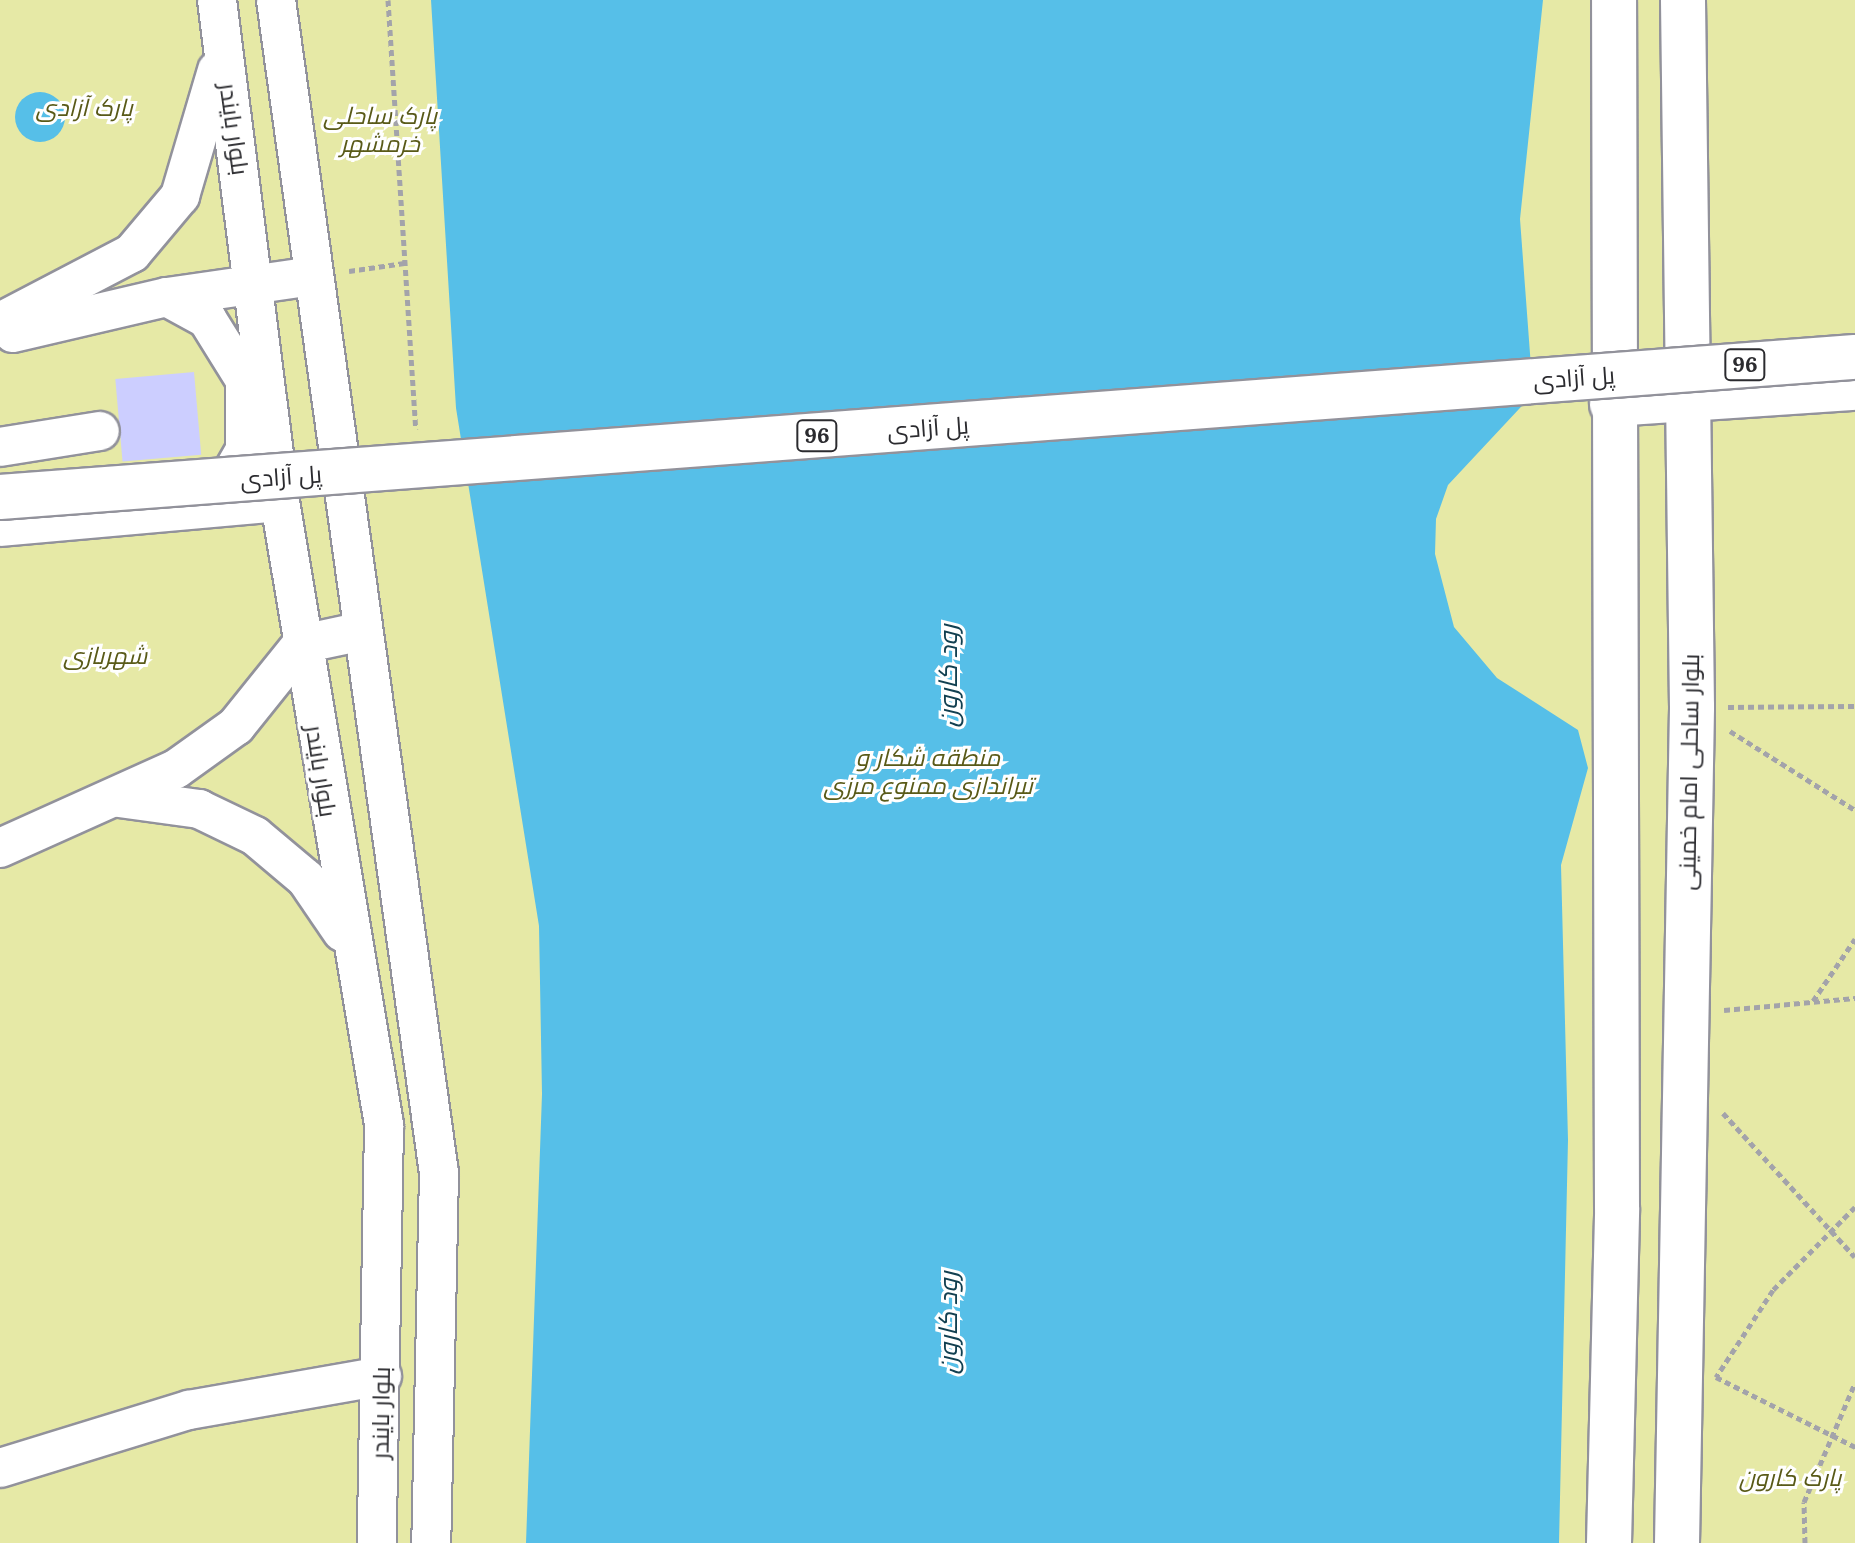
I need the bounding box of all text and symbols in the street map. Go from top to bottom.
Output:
street label: بلوار بایندر [213,81,255,177]
park label: پارک آزادی [35,94,133,122]
park label: پارک ساحلی خرمشهر [323,102,437,158]
road number: 96 [1723,347,1767,383]
street label: پل آزادی [1532,361,1616,395]
street label: پل آزادی [886,411,970,445]
road number: 96 [795,418,839,454]
street label: پل آزادی [239,460,323,494]
water label: رود کارون [932,625,964,727]
park label: شهربازی [63,642,147,670]
street label: بلوار ساحلی امام خمینی [1673,653,1705,891]
street label: بلوار بایندر [300,723,342,819]
park label: منطقه شکار و تیراندازی ممنوع مرزی [823,744,1033,800]
water label: رود کارون [932,1272,964,1374]
street label: بلوار بایندر [366,1366,396,1460]
park label: پارک کارون [1739,1464,1841,1492]

